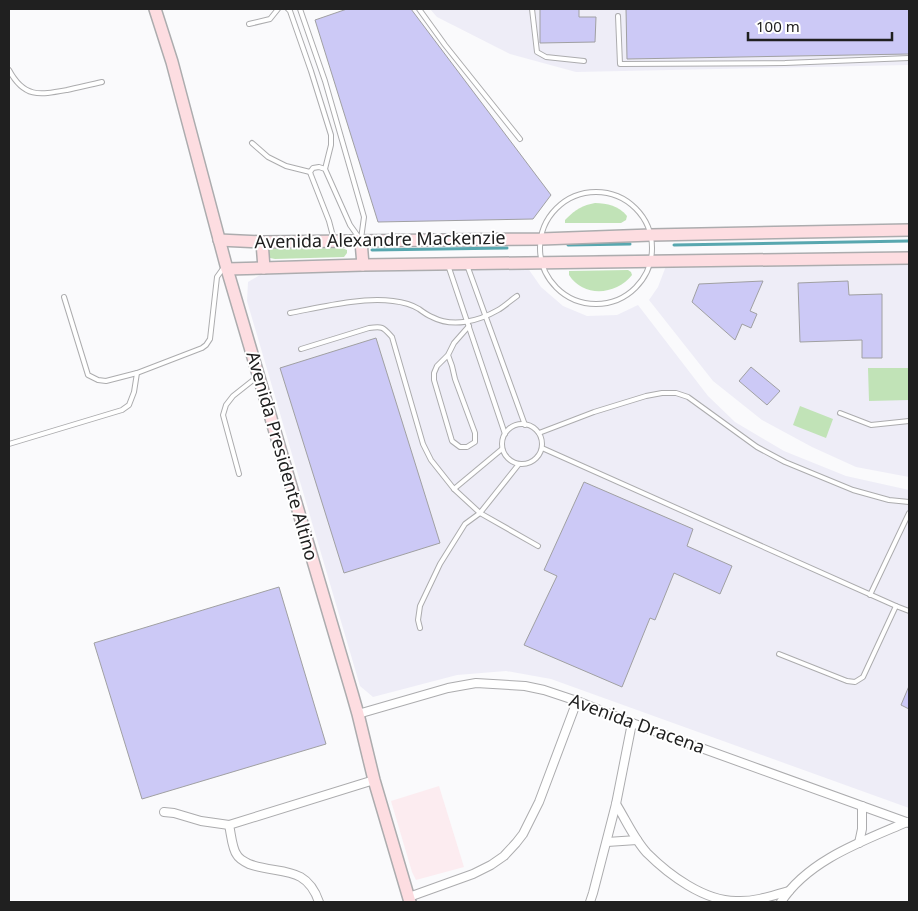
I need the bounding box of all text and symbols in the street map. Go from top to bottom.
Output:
scale bar [748,10,892,42]
text: 100 m [756,16,800,36]
street label: Avenida Alexandre Mackenzie [254,225,506,253]
street label: Avenida Presidente Altino [242,348,324,563]
street label: Avenida Dracena [566,687,709,759]

